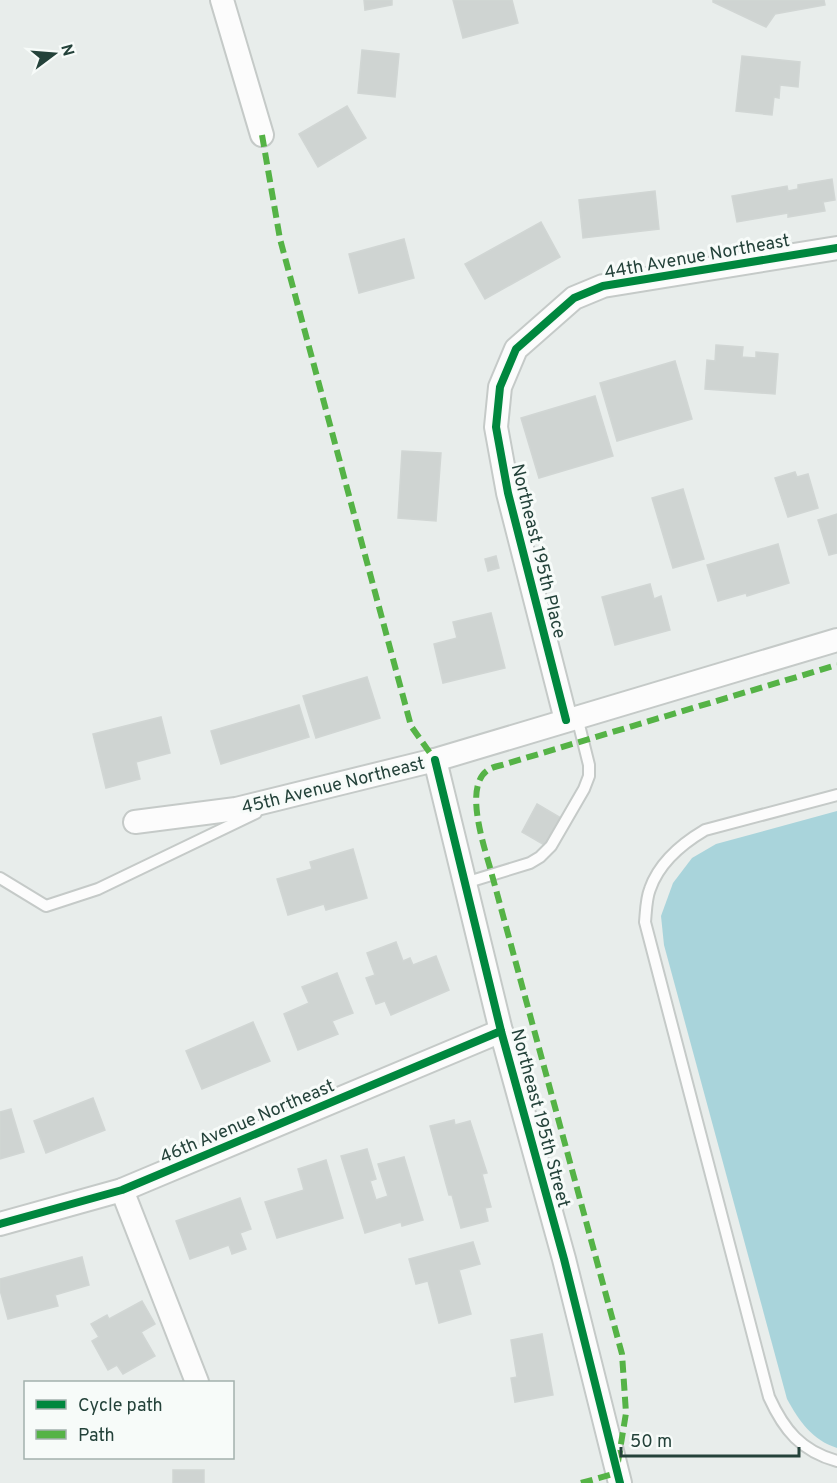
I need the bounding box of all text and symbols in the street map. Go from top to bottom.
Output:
north arrow [24,24,84,84]
text: N [55,42,78,59]
street label: 44th Avenue Northeast [603,230,792,285]
street label: Northeast 195th Place [505,462,570,641]
street label: 45th Avenue Northeast [239,753,427,820]
street label: Northeast 195th Street [505,1026,574,1210]
street label: 46th Avenue Northeast [157,1075,338,1170]
legend [24,1381,234,1459]
text: Cycle path [78,1395,163,1418]
scale bar [621,1420,800,1458]
text: Path [78,1425,115,1448]
text: 50 m [630,1431,672,1454]

